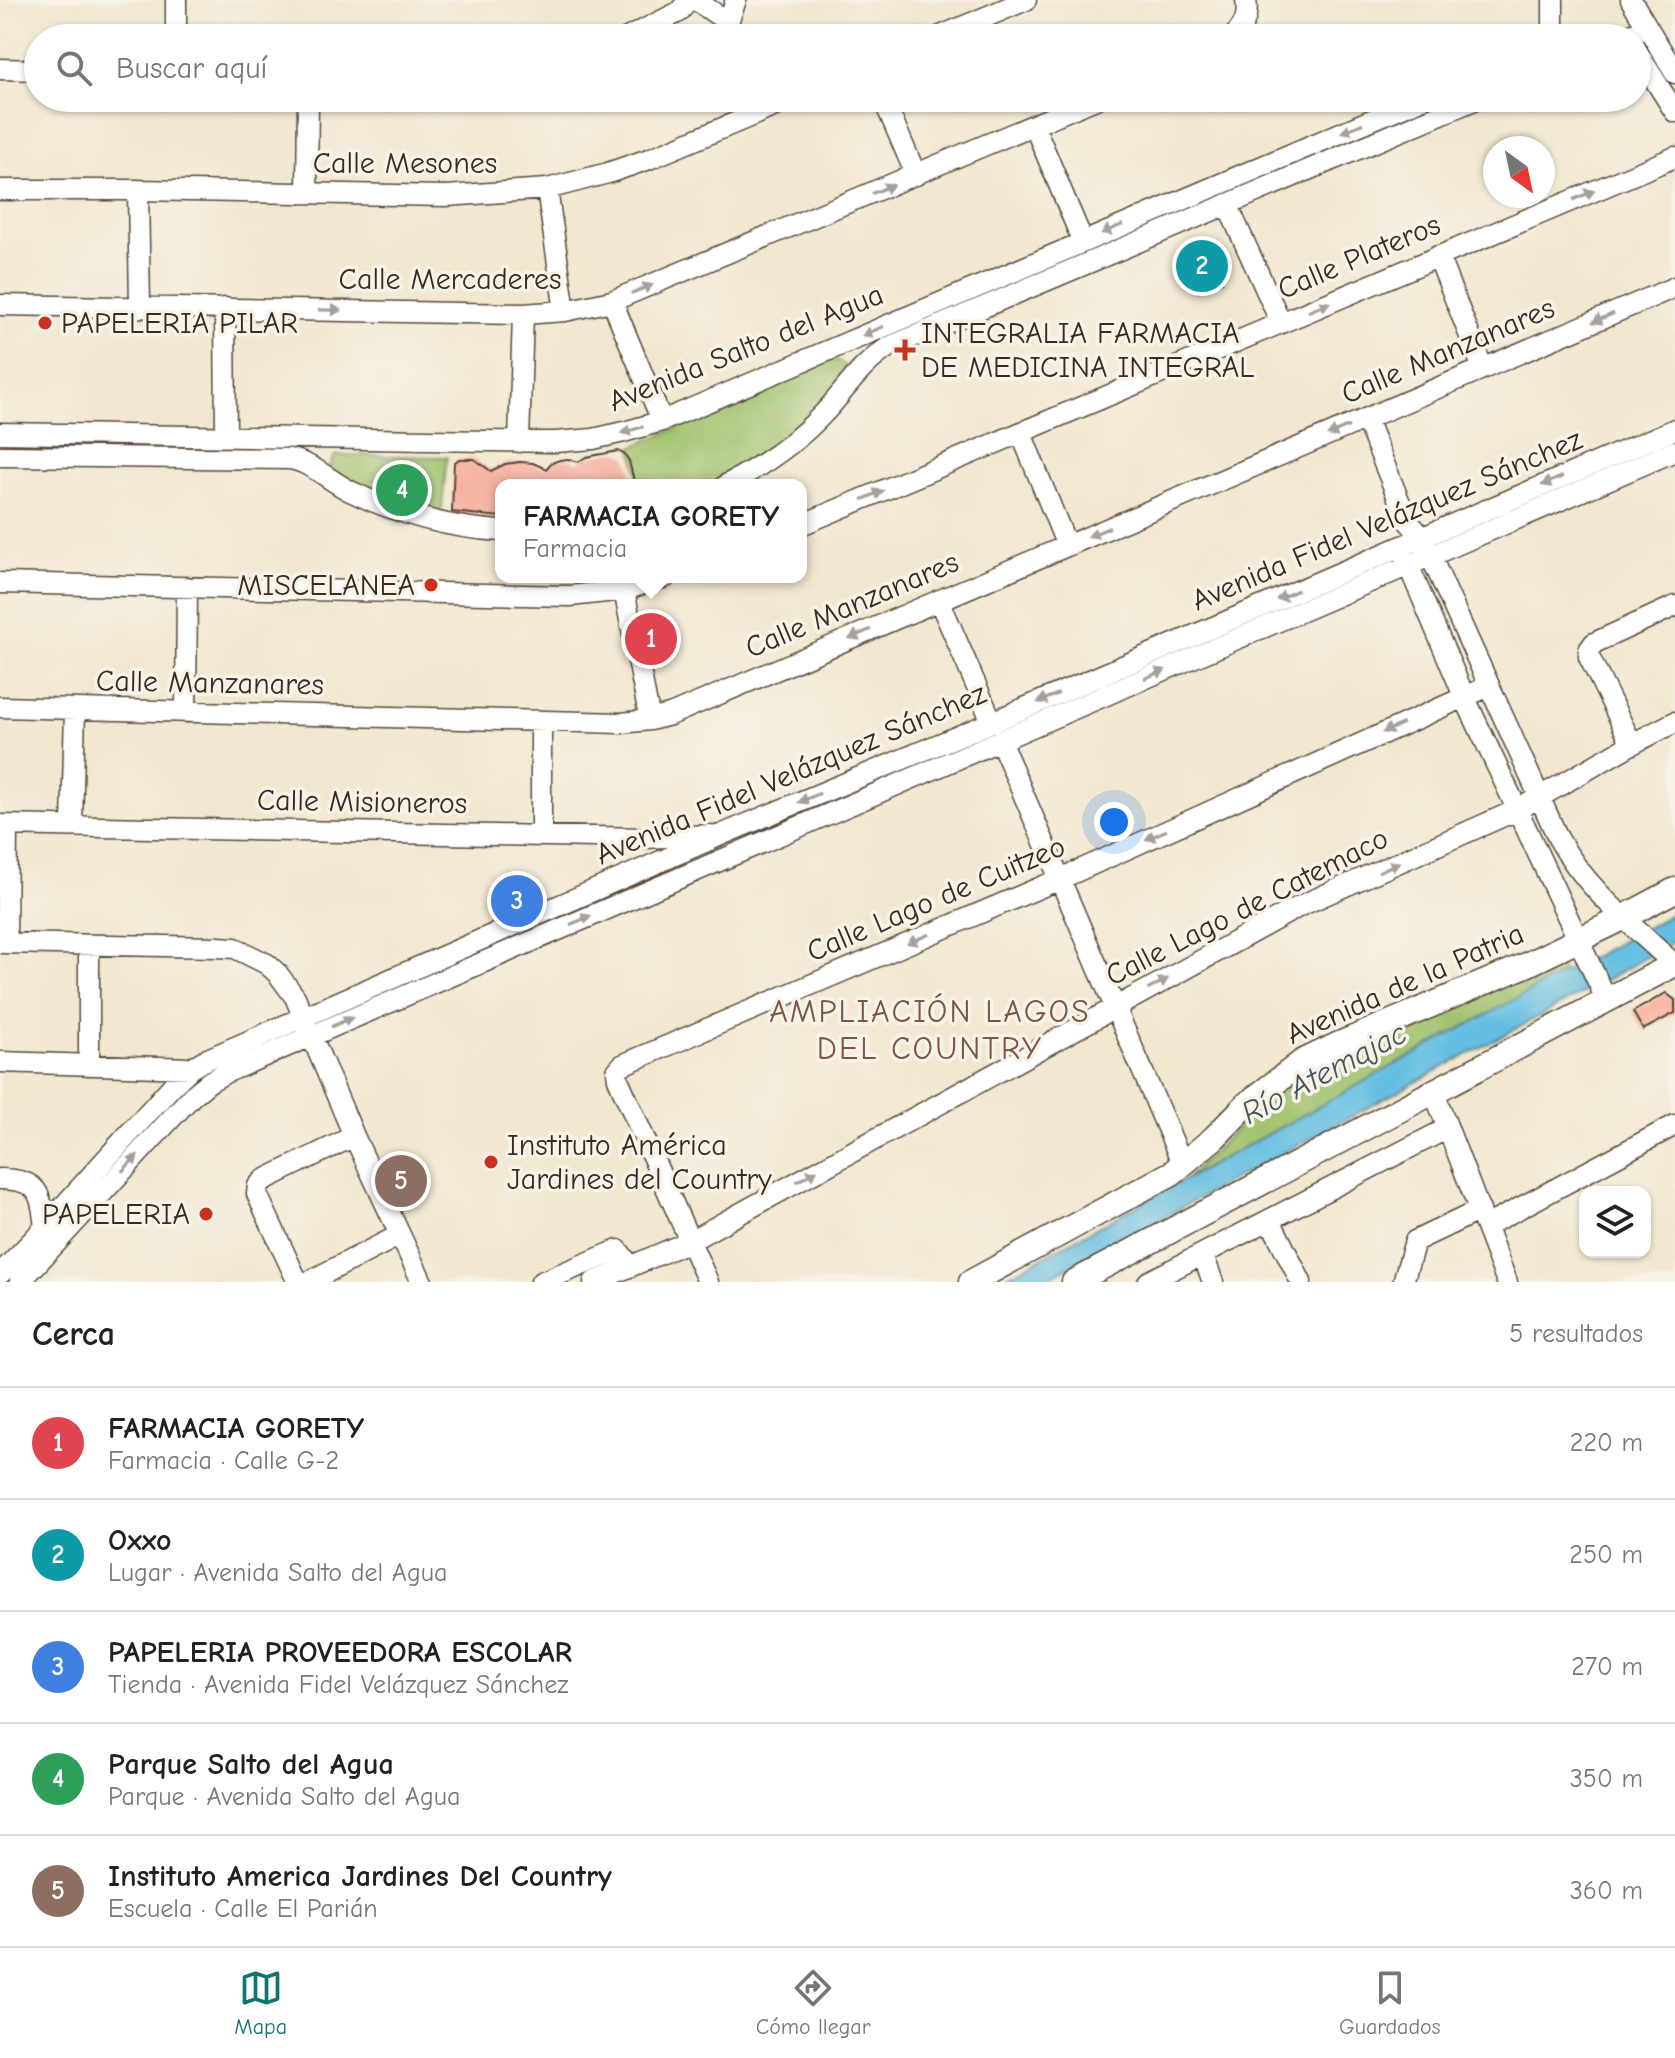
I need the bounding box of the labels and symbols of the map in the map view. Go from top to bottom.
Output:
one-way arrow [1340,122,1363,135]
north arrow [1483,136,1555,208]
street label: Calle Mesones [313,146,497,181]
one-way arrow [871,183,895,196]
one-way arrow [1572,188,1596,201]
street label: Calle Plateros [1272,207,1446,307]
one-way arrow [1100,223,1124,236]
pin: 2 [1176,236,1228,296]
street label: Calle Mercaderes [339,262,562,297]
street label: Avenida Salto del Agua [604,277,888,419]
one-way arrow [630,282,654,295]
street label: Calle Manzanares [1336,290,1560,412]
one-way arrow [1307,300,1331,313]
one-way arrow [318,304,343,316]
place label: PAPELERIA PILAR [61,306,298,341]
one-way arrow [1591,311,1615,324]
marker: PAPELERIA PILAR [36,314,54,332]
place label: INTEGRALIA FARMACIA DE MEDICINA INTEGRAL [921,316,1254,385]
one-way arrow [861,324,884,337]
marker: INTEGRALIA FARMACIA DE MEDICINA INTEGRAL [896,341,914,359]
street label: Avenida Fidel Velázquez Sánchez [1187,422,1587,618]
one-way arrow [620,424,644,437]
one-way arrow [1326,424,1350,437]
pin: 4 [376,460,428,520]
one-way arrow [1540,475,1564,488]
one-way arrow [861,489,885,502]
one-way arrow [1087,526,1111,539]
street label: Calle Manzanares [740,544,964,666]
place label: MISCELANEA [237,568,415,603]
marker: MISCELANEA [422,576,440,594]
one-way arrow [1275,588,1299,601]
pin: 1 [625,609,677,669]
one-way arrow [848,628,872,641]
street label: Calle Manzanares [96,664,324,702]
one-way arrow [1143,667,1167,680]
street label: Avenida Fidel Velázquez Sánchez [591,676,991,872]
one-way arrow [1037,691,1060,705]
one-way arrow [1381,722,1405,735]
street label: Calle Misioneros [257,783,467,821]
one-way arrow [797,792,821,805]
your location [1094,802,1134,842]
street label: Calle Lago de Catemaco [1100,821,1394,993]
street label: Calle Lago de Cuitzeo [802,829,1070,969]
one-way arrow [1144,829,1168,842]
one-way arrow [1378,860,1401,873]
pin: 3 [491,871,543,931]
one-way arrow [570,913,593,926]
street label: Avenida de la Patria [1281,916,1529,1052]
one-way arrow [906,933,929,946]
one-way arrow [1147,978,1169,992]
district label: AMPLIACIÓN LAGOS DEL COUNTRY [769,993,1091,1067]
water label: Río Atemajac [1235,1014,1413,1132]
one-way arrow [331,1016,354,1029]
place label: Instituto América Jardines del Country [507,1128,772,1197]
pin: 5 [375,1151,427,1211]
marker: Instituto América Jardines del Country [482,1153,500,1171]
one-way arrow [120,1154,138,1173]
one-way arrow [796,1170,818,1184]
place label: PAPELERIA [42,1197,190,1232]
marker: PAPELERIA [197,1205,215,1223]

